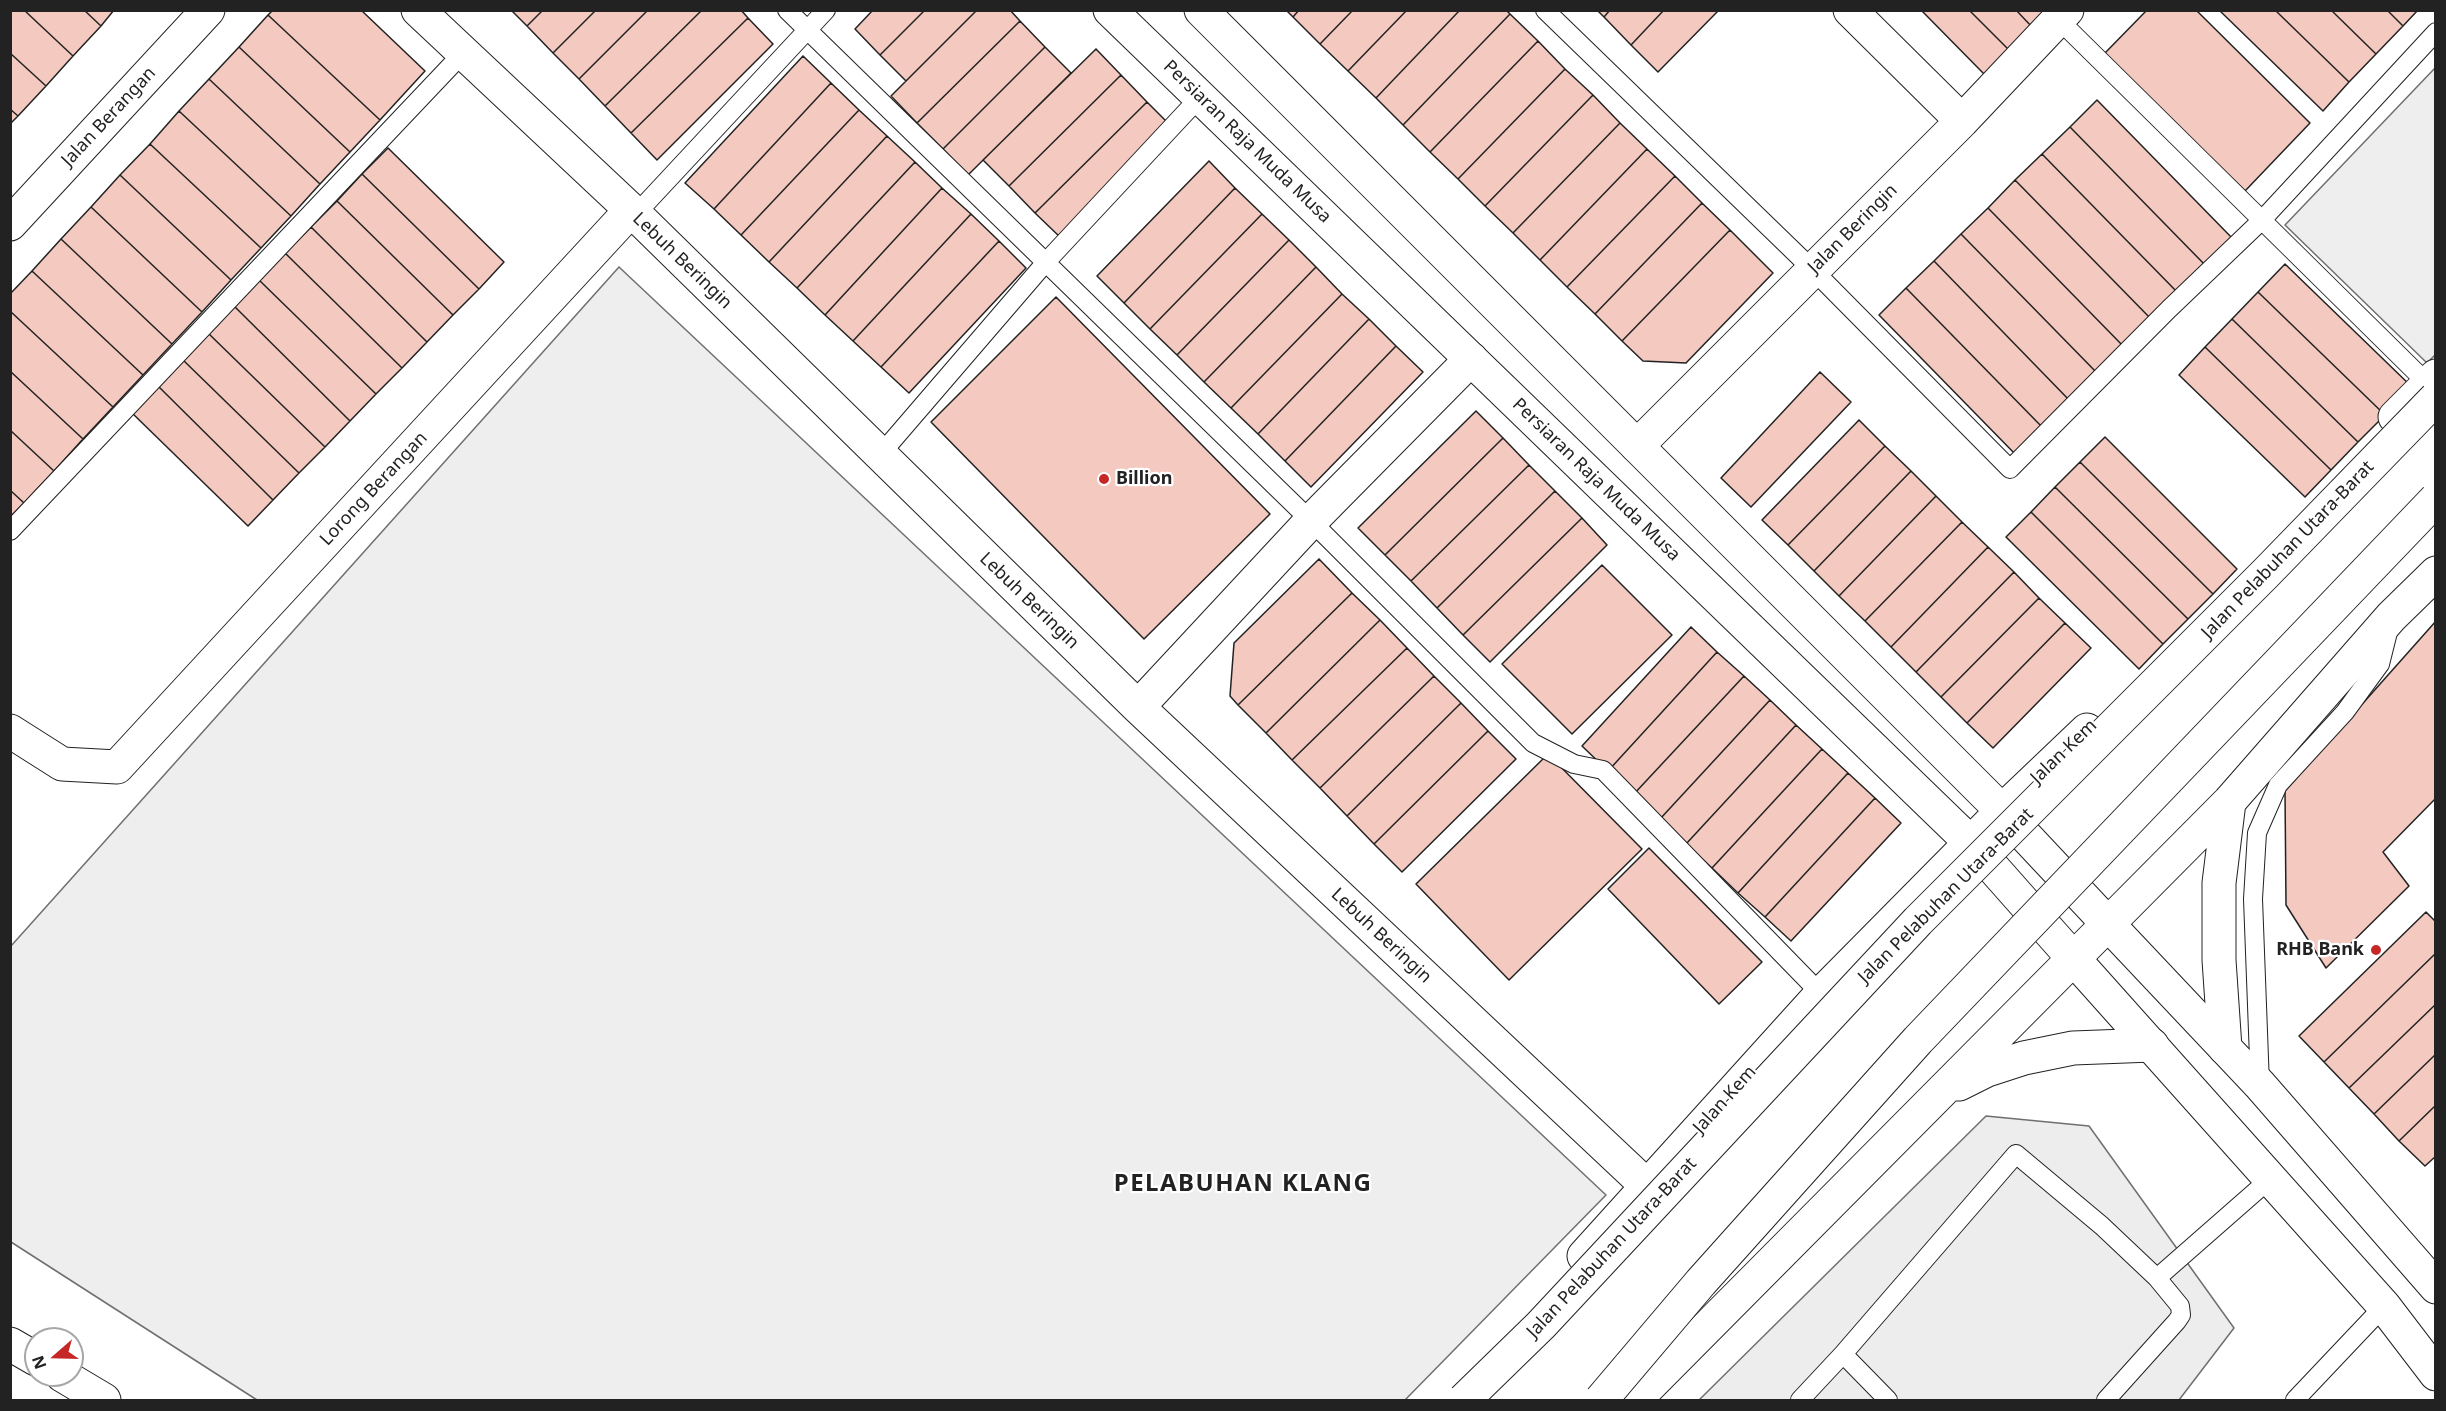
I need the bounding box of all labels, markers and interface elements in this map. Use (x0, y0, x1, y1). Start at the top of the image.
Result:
street label: Persiaran Raja Muda Musa (1159, 56, 1335, 228)
street label: Jalan Berangan (57, 63, 161, 171)
street label: Jalan Beringin (1804, 180, 1902, 278)
street label: Lebuh Beringin (628, 208, 736, 314)
street label: Persiaran Raja Muda Musa (1508, 394, 1684, 566)
street label: Lorong Berangan (316, 428, 432, 550)
street label: Jalan Pelabuhan Utara-Barat (2197, 457, 2379, 643)
place label: Billion (1116, 468, 1172, 490)
marker: Billion (1097, 472, 1111, 486)
street label: Lebuh Beringin (975, 548, 1083, 654)
street label: Jalan Kem (2026, 715, 2102, 789)
street label: Jalan Pelabuhan Utara-Barat (1854, 804, 2038, 988)
street label: Lebuh Beringin (1326, 884, 1436, 988)
place label: RHB Bank (2276, 939, 2364, 961)
marker: RHB Bank (2369, 943, 2383, 957)
street label: Jalan Kem (1689, 1062, 1761, 1138)
street label: Jalan Pelabuhan Utara-Barat (1523, 1153, 1701, 1343)
district label: PELABUHAN KLANG (1114, 1170, 1372, 1198)
north arrow (24, 1327, 84, 1387)
text: N (26, 1353, 52, 1372)

